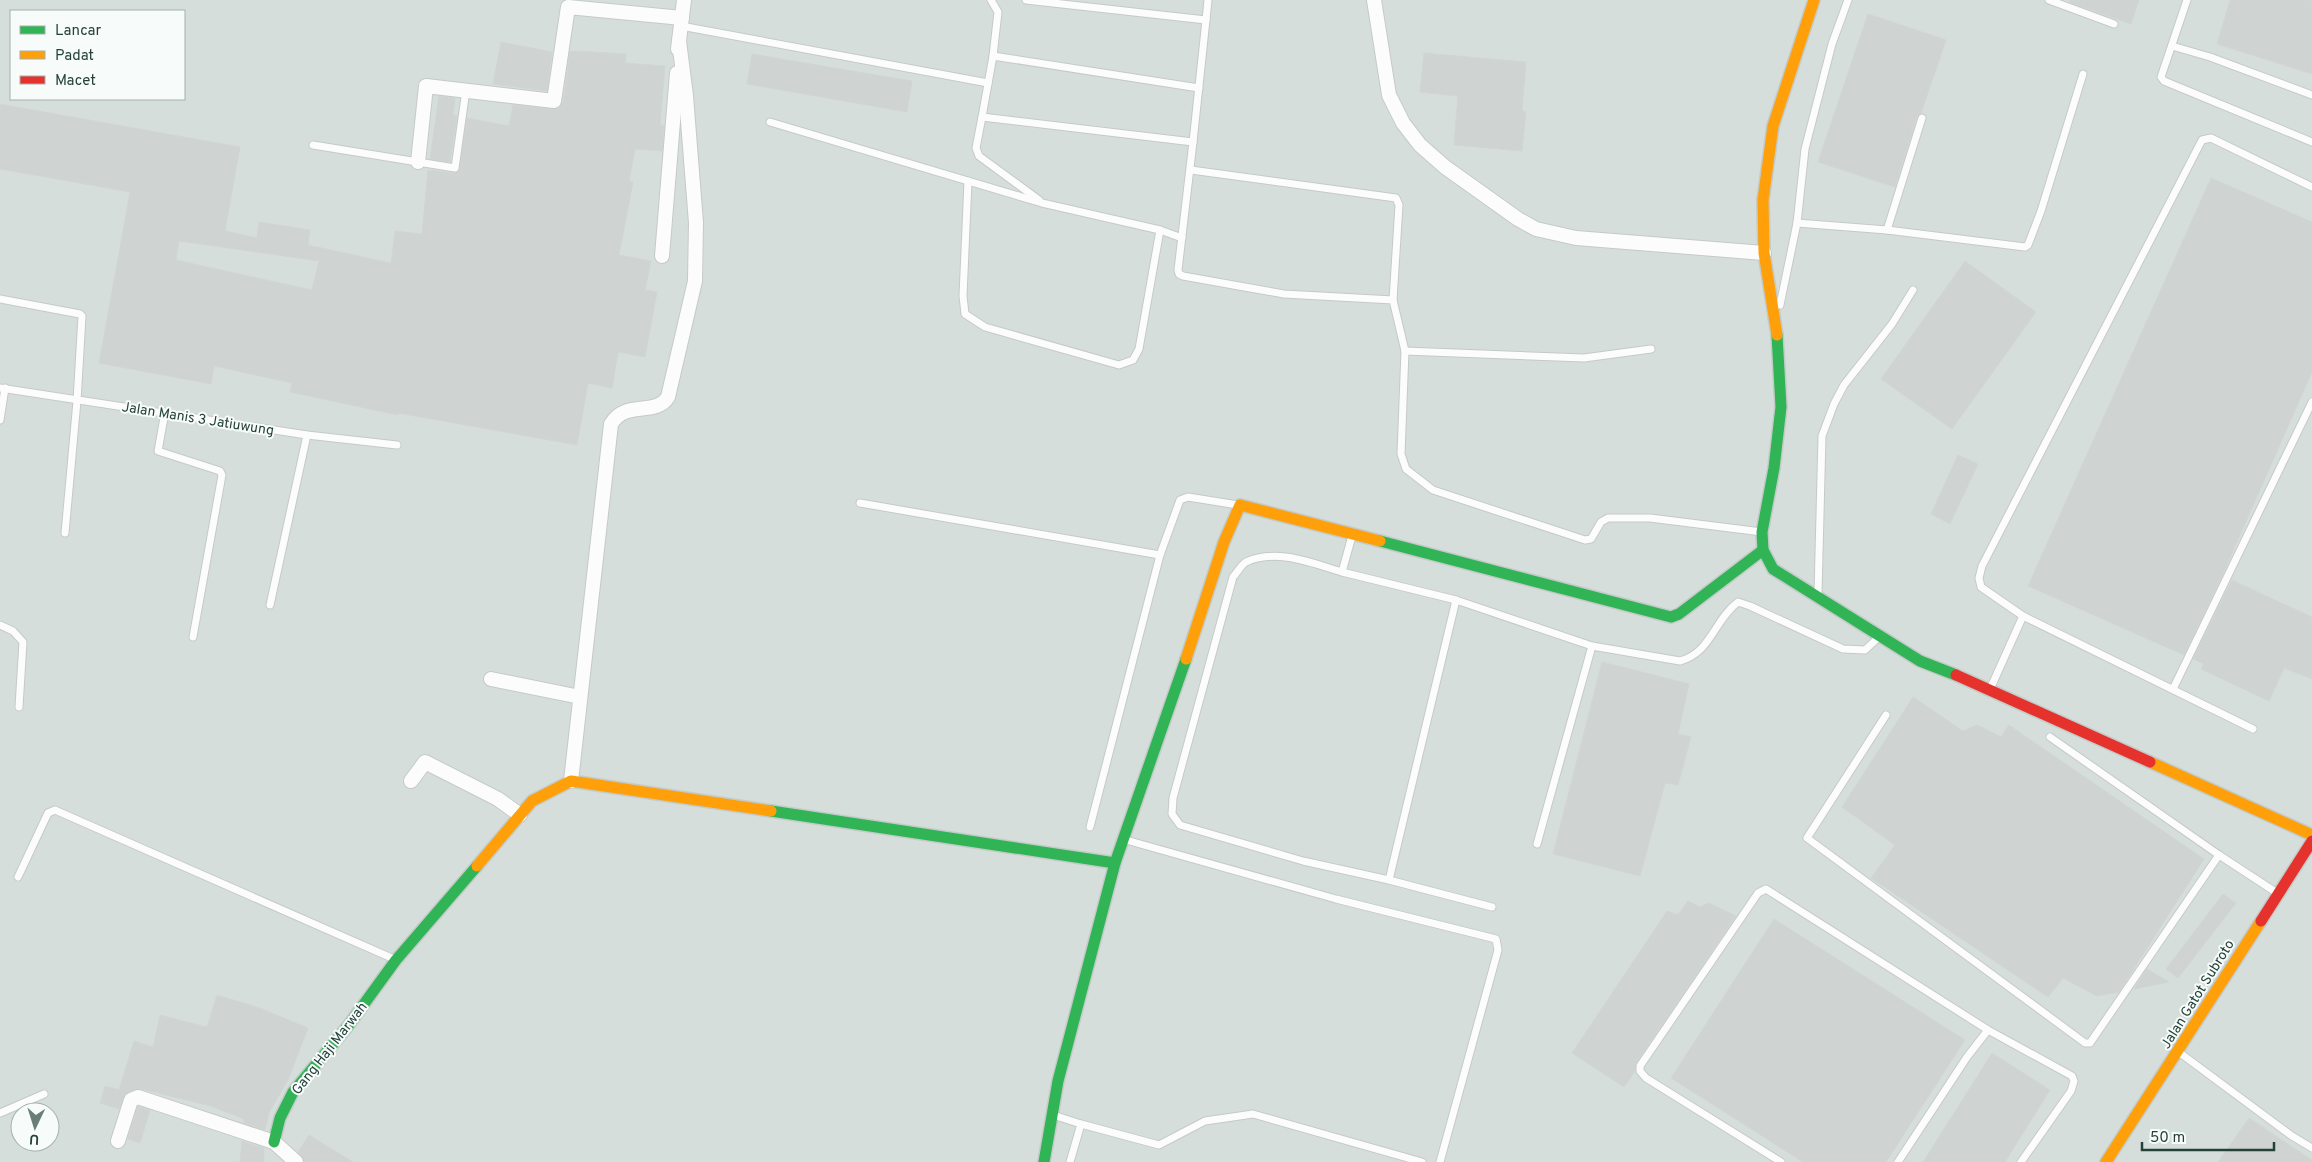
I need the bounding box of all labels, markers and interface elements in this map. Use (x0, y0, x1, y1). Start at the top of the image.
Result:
legend (10, 10, 185, 100)
text: Lancar (55, 22, 102, 41)
text: Padat (55, 47, 94, 66)
text: Macet (55, 72, 96, 91)
street label: Jalan Manis 3 Jatiuwung (120, 399, 275, 440)
street label: Jalan Gatot Subroto (2158, 937, 2239, 1052)
street label: Gang Haji Marwah (289, 999, 372, 1099)
north arrow (10, 1102, 60, 1152)
scale bar (2142, 1120, 2274, 1152)
text: 50 m (2150, 1129, 2185, 1148)
text: U (29, 1130, 40, 1147)

